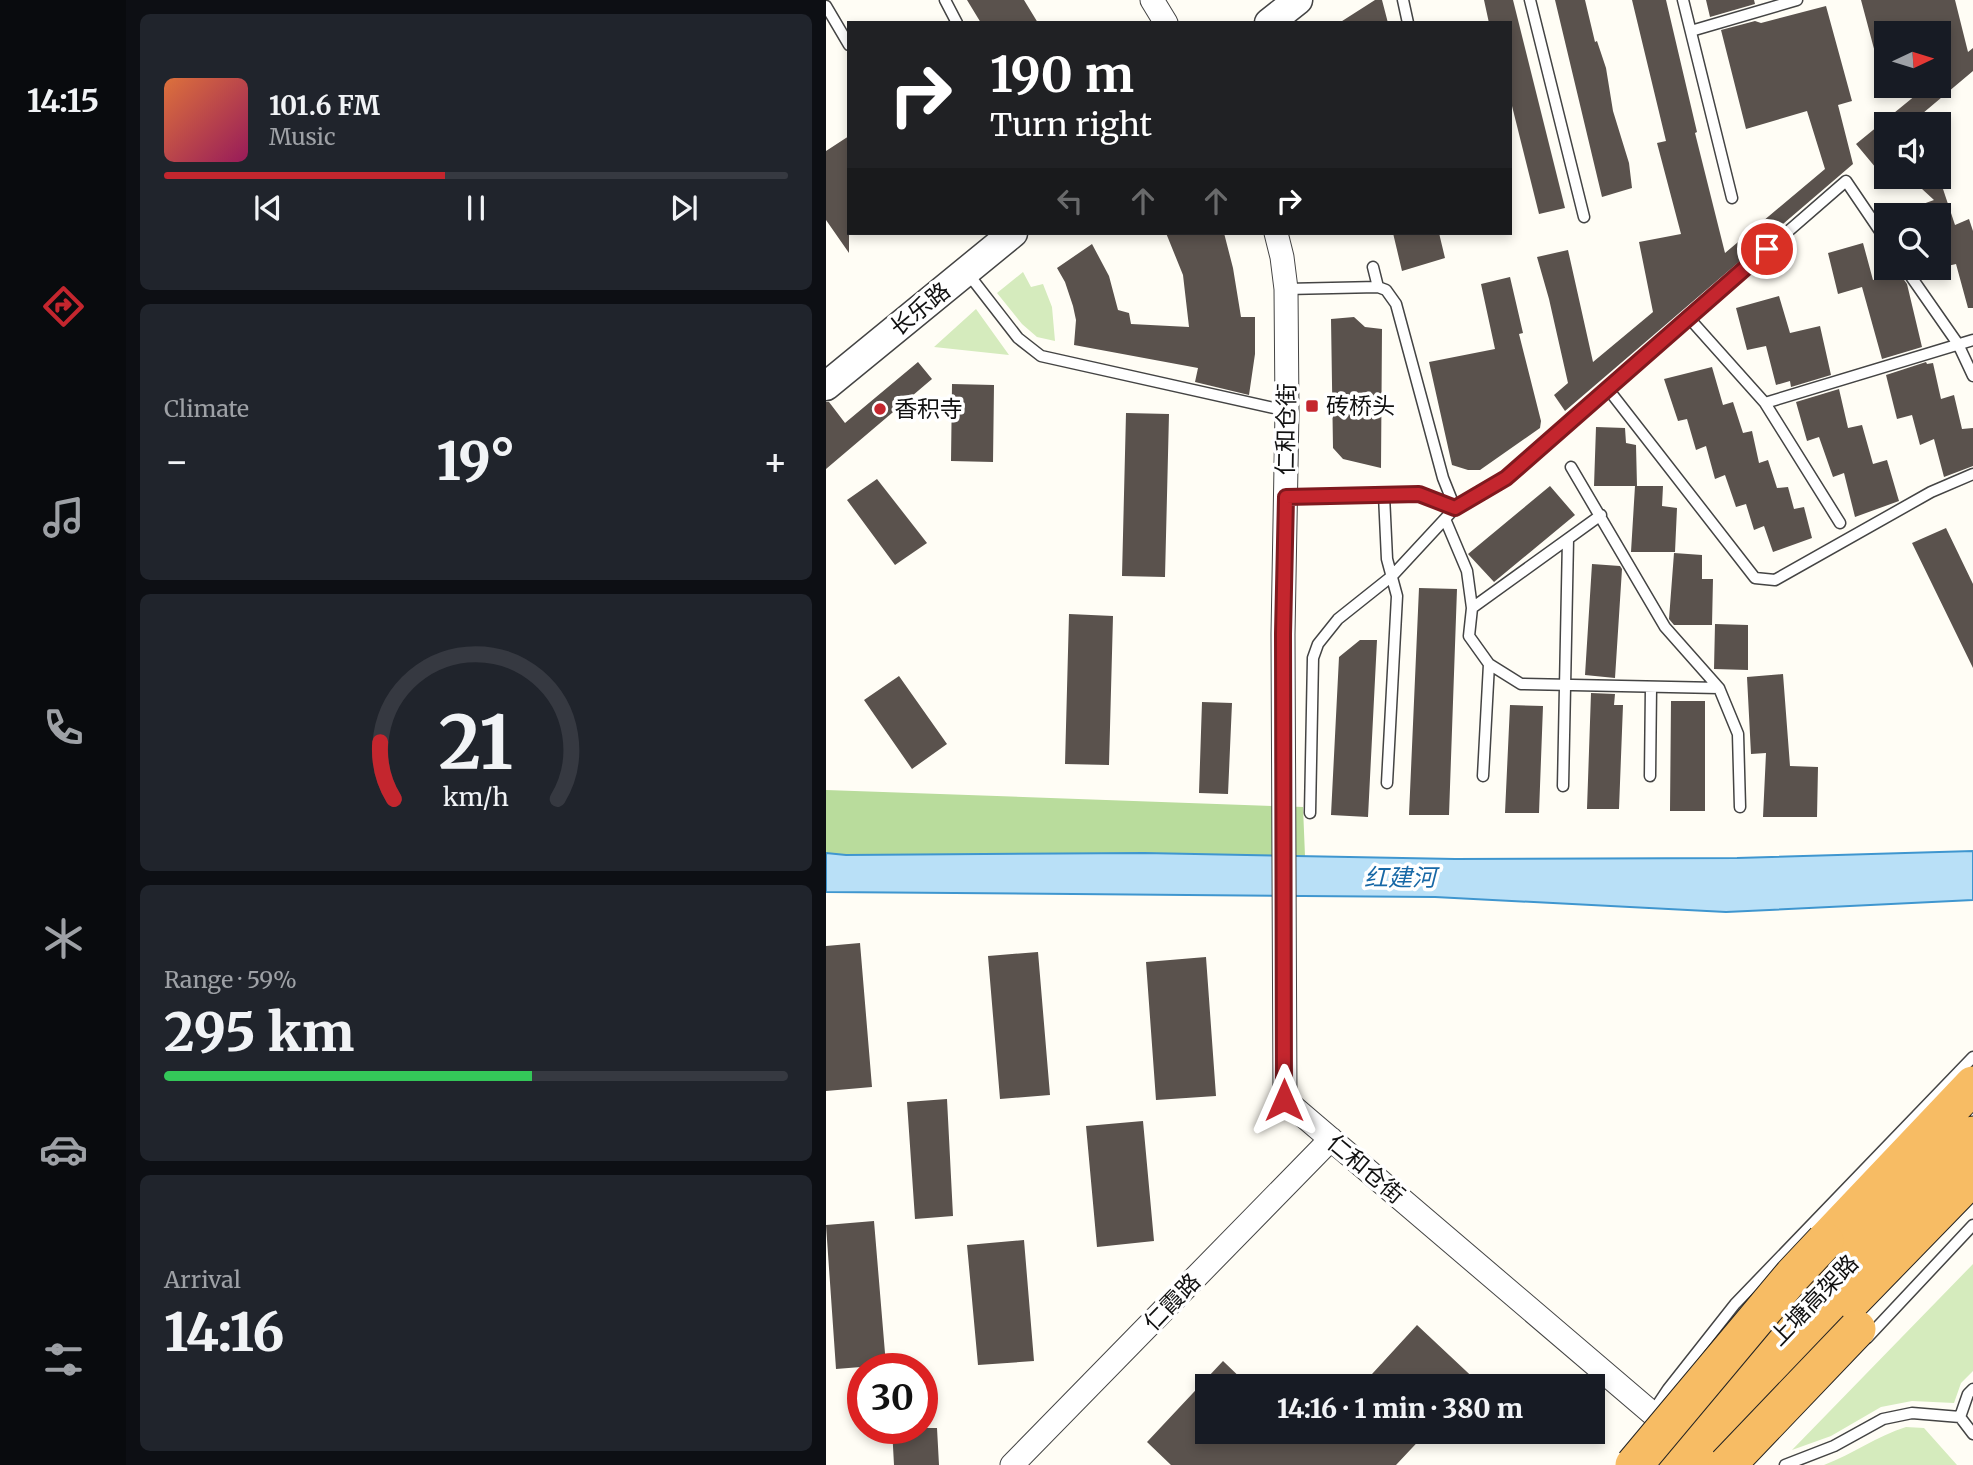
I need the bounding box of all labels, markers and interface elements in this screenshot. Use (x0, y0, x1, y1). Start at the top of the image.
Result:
north arrow (1874, 21, 1951, 98)
map controls (1874, 21, 1951, 280)
text: 190 m (990, 44, 1134, 105)
icon: right (875, 49, 966, 140)
text: 14:15 (27, 81, 99, 121)
text: 101.6 FM (269, 89, 380, 122)
text: Turn right (990, 105, 1152, 145)
button: sound (1874, 112, 1951, 189)
text: Music (269, 122, 336, 151)
icon: left (1051, 182, 1089, 220)
icon: ahead (1124, 182, 1162, 220)
icon: ahead (1197, 182, 1235, 220)
icon: right (1270, 182, 1308, 220)
icon: previous (249, 189, 287, 227)
icon: pause (457, 189, 495, 227)
icon: next (665, 189, 703, 227)
button: search (1874, 203, 1951, 280)
pin (1737, 219, 1797, 279)
icon: arrive (1748, 230, 1786, 268)
street label: 长乐路 (884, 276, 956, 342)
icon: directions (39, 282, 88, 331)
street label: 仁和仓街 (1270, 383, 1301, 475)
place label: 砖桥头 (1326, 391, 1395, 420)
text: Climate (164, 394, 249, 423)
place label: 香积寺 (894, 394, 963, 423)
marker: 砖桥头 (1304, 398, 1320, 414)
marker: 香积寺 (872, 401, 888, 417)
text: 19° (437, 429, 515, 494)
text: − (164, 438, 189, 485)
text: + (763, 438, 788, 485)
icon: music (39, 493, 88, 542)
text: 21 (439, 697, 513, 789)
icon: phone (39, 703, 88, 752)
text: km/h (443, 780, 509, 812)
water label: 红建河 (1364, 862, 1440, 893)
icon: climate (39, 914, 88, 963)
text: Range · 59% (164, 965, 297, 994)
text: 295 km (164, 1000, 354, 1065)
position arrow (1247, 1063, 1321, 1137)
icon: car (39, 1125, 88, 1174)
street label: 仁和仓街 (1322, 1128, 1411, 1209)
street label: 上塘高架路 (1763, 1248, 1864, 1351)
text: Arrival (164, 1265, 241, 1294)
street label: 仁霞路 (1137, 1267, 1206, 1337)
text: 14:16 (164, 1300, 284, 1365)
icon: filters (39, 1335, 88, 1384)
speed limit sign: 30 (847, 1353, 938, 1444)
text: 14:16 · 1 min · 380 m (1277, 1392, 1523, 1425)

